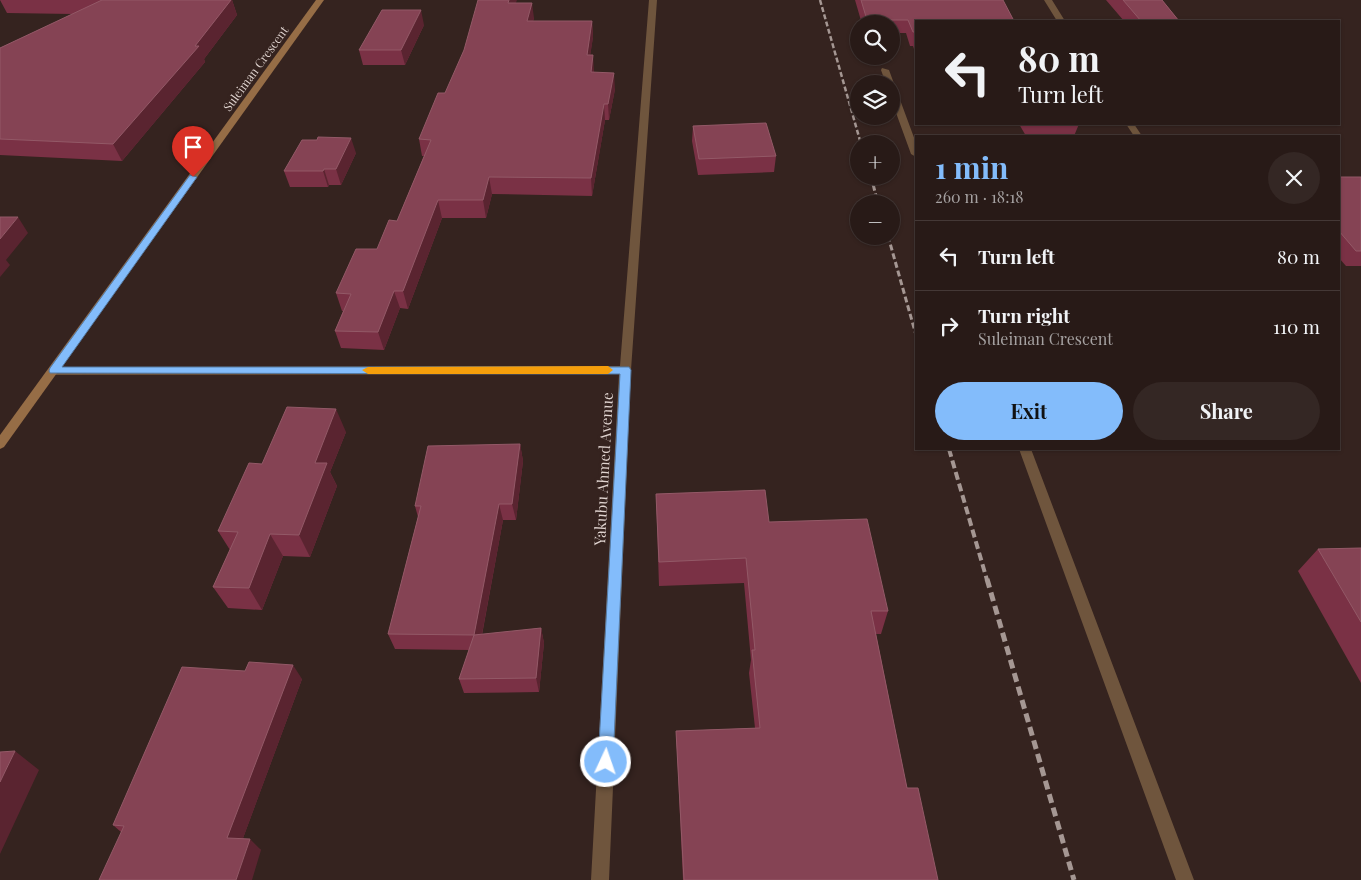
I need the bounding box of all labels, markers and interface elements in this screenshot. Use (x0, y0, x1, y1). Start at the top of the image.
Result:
map controls (850, 15, 900, 245)
button: search (850, 15, 900, 65)
street label: Suleiman Crescent (219, 22, 292, 114)
text: 80 m (1018, 34, 1100, 81)
icon: left (935, 40, 1000, 105)
button: layers (850, 75, 900, 125)
text: Turn left (1018, 79, 1103, 109)
pin (172, 126, 214, 177)
icon: arrive (179, 133, 207, 161)
button: + (850, 135, 900, 185)
text: 1 min (935, 147, 1009, 187)
button: close (1268, 152, 1320, 204)
text: 260 m · 18:18 (935, 186, 1024, 207)
button: − (850, 195, 900, 245)
icon: left (935, 242, 963, 270)
text: Turn left (978, 243, 1055, 269)
text: 80 m (1277, 243, 1320, 269)
text: Turn right (978, 302, 1070, 328)
icon: right (935, 312, 963, 340)
text: 110 m (1273, 313, 1320, 339)
text: Suleiman Crescent (978, 328, 1113, 349)
button: Exit (935, 382, 1123, 440)
button: Share (1133, 382, 1320, 440)
street label: Yakubu Ahmed Avenue (589, 392, 617, 547)
position arrow (579, 735, 631, 787)

